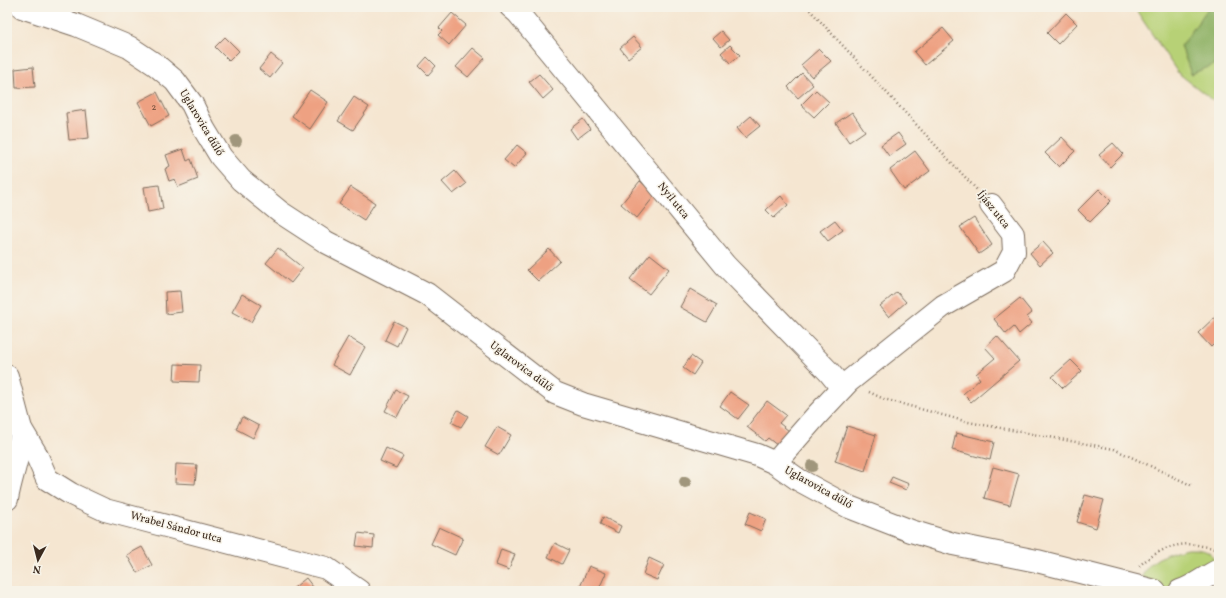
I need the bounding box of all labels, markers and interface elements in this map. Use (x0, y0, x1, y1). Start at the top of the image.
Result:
street label: Uglarovica dűlő (175, 87, 227, 159)
house number: 2 (152, 101, 157, 114)
street label: Nyíl utca (654, 179, 693, 223)
street label: Íjász utca (973, 188, 1013, 233)
street label: Uglarovica dűlő (486, 338, 556, 396)
street label: Uglarovica dűlő (781, 463, 855, 513)
street label: Wrabel Sándor utca (128, 509, 224, 548)
north arrow (18, 540, 58, 580)
text: N (32, 561, 42, 576)

